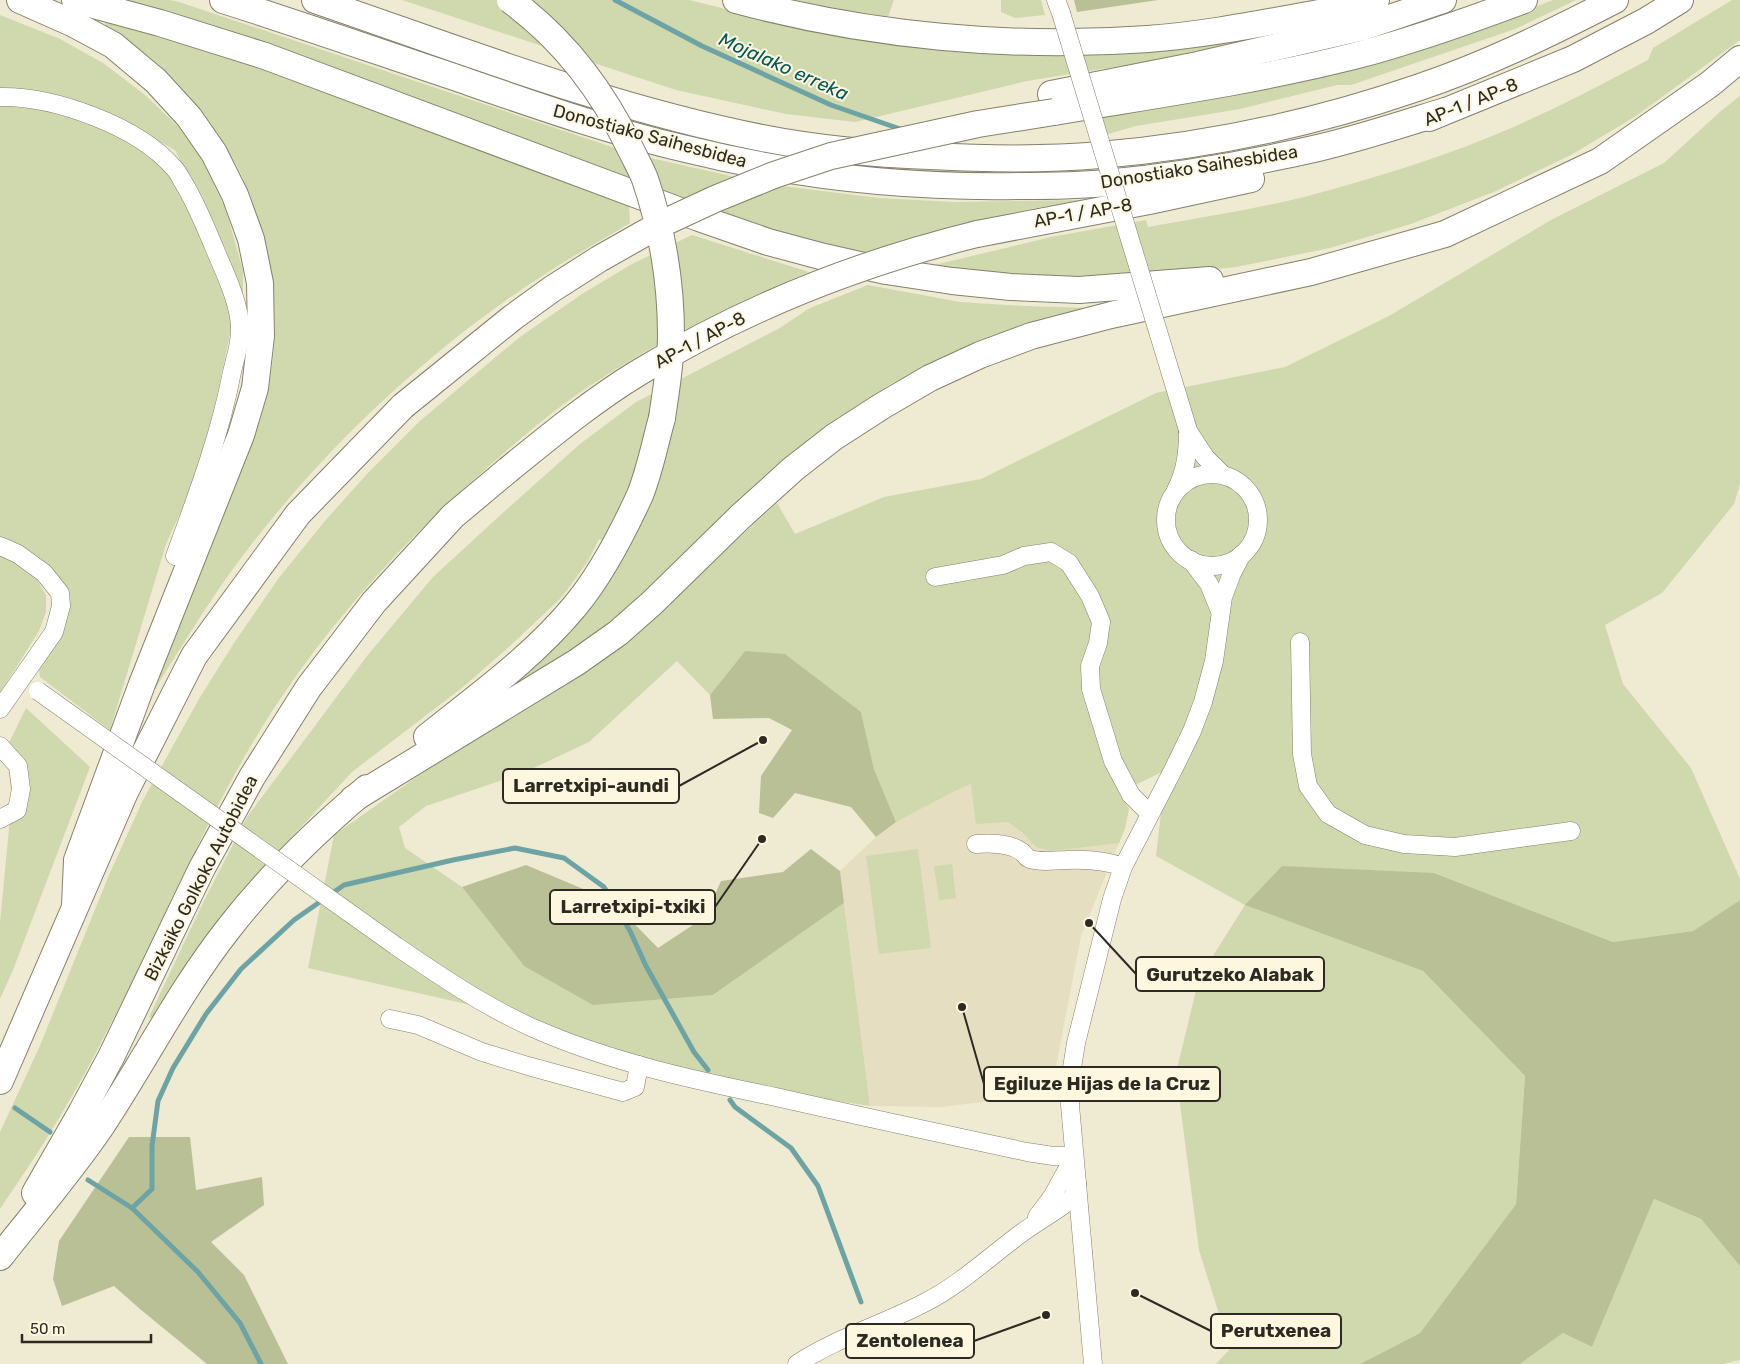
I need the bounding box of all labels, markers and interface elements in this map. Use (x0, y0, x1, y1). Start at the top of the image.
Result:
water label: Mojalako erreka (716, 28, 852, 105)
street label: AP-1 / AP-8 (1421, 73, 1521, 131)
street label: Donostiako Saihesbidea (551, 100, 749, 172)
street label: Donostiako Saihesbidea (1099, 141, 1299, 193)
street label: AP-1 / AP-8 (1032, 194, 1134, 232)
street label: AP-1 / AP-8 (651, 307, 749, 373)
callout: Larretxipi-aundi (503, 769, 679, 803)
street label: Bizkaiko Golkoko Autobidea (140, 772, 262, 984)
text: Larretxipi-aundi (513, 774, 669, 797)
callout: Larretxipi-txiki (550, 890, 715, 924)
text: Larretxipi-txiki (561, 895, 705, 918)
callout: Gurutzeko Alabak (1136, 957, 1324, 991)
text: Gurutzeko Alabak (1146, 963, 1314, 986)
callout: Egiluze Hijas de la Cruz (984, 1067, 1220, 1101)
text: Egiluze Hijas de la Cruz (994, 1072, 1210, 1095)
scale bar (22, 1312, 151, 1344)
callout: Perutxenea (1211, 1314, 1341, 1348)
text: Perutxenea (1221, 1319, 1331, 1342)
text: 50 m (30, 1320, 65, 1338)
callout: Zentolenea (846, 1324, 974, 1358)
text: Zentolenea (856, 1329, 964, 1352)

